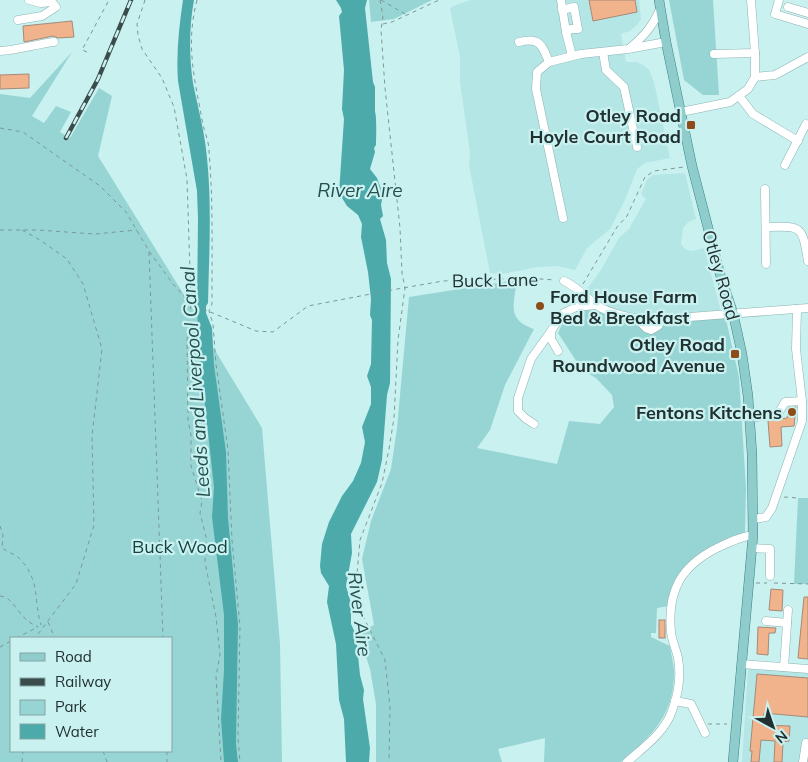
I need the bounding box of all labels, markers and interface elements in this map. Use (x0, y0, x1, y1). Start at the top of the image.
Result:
place label: Otley Road Hoyle Court Road (530, 104, 681, 148)
marker: Otley Road Hoyle Court Road (685, 119, 697, 131)
water label: River Aire (317, 178, 403, 202)
street label: Otley Road (697, 227, 745, 323)
water label: Leeds and Liverpool Canal (175, 265, 215, 498)
street label: Buck Lane (452, 268, 538, 292)
place label: Ford House Farm Bed & Breakfast (550, 285, 697, 329)
marker: Ford House Farm Bed & Breakfast (534, 300, 546, 312)
place label: Otley Road Roundwood Avenue (552, 333, 725, 377)
marker: Otley Road Roundwood Avenue (729, 348, 741, 360)
place label: Fentons Kitchens (636, 401, 782, 424)
marker: Fentons Kitchens (786, 406, 798, 418)
park label: Buck Wood (132, 535, 228, 558)
water label: River Aire (343, 570, 377, 658)
legend (10, 637, 172, 752)
text: Road (55, 647, 92, 666)
text: Railway (55, 672, 111, 691)
text: Park (55, 697, 87, 716)
north arrow (748, 702, 798, 752)
text: Water (55, 722, 99, 741)
text: N (772, 727, 791, 747)

